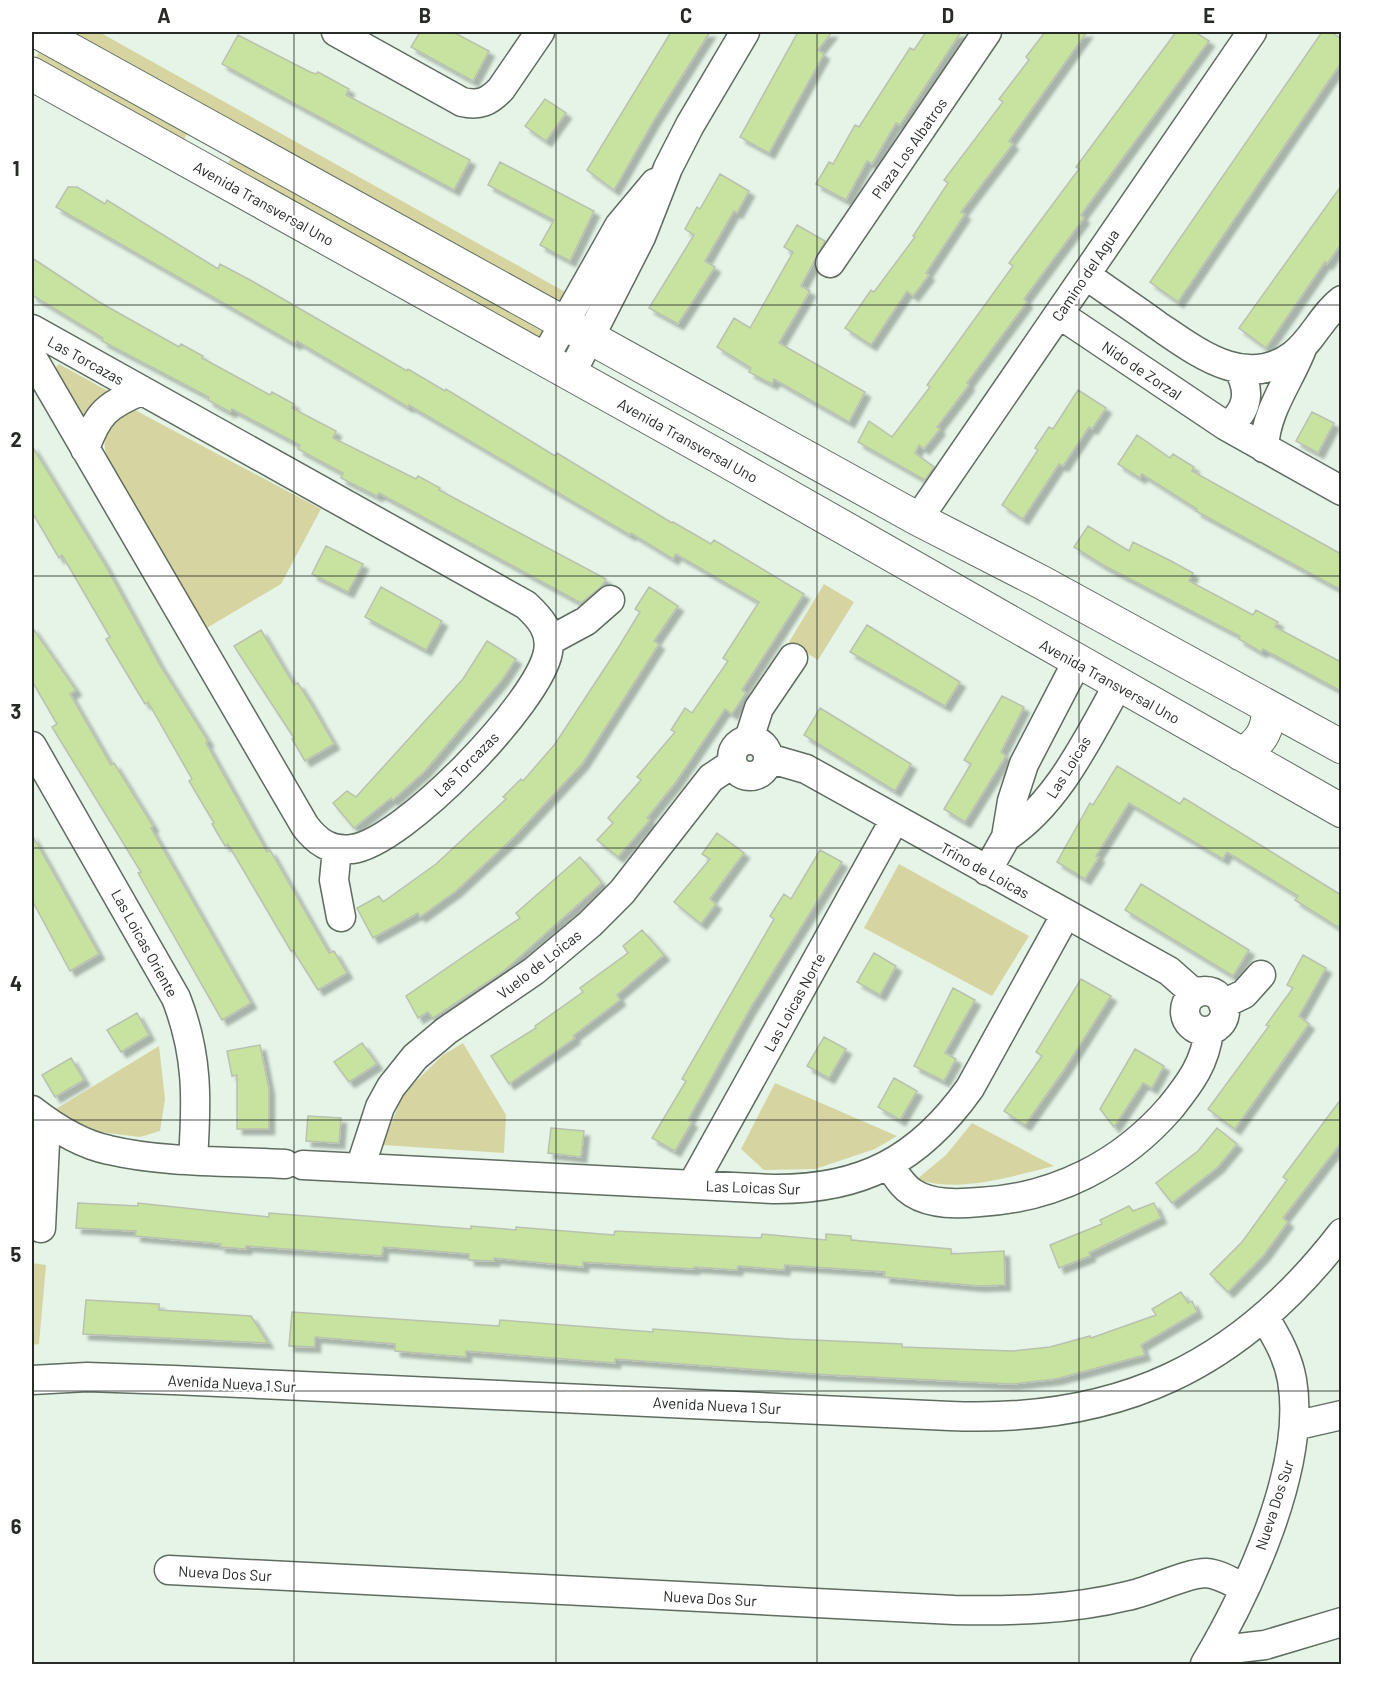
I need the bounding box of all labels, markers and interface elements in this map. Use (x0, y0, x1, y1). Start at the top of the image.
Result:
text: A (157, 3, 171, 27)
text: B (419, 3, 431, 27)
text: C (680, 3, 692, 27)
text: D (942, 3, 954, 27)
text: E (1203, 3, 1215, 27)
street label: Plaza Los Albatros (868, 94, 950, 202)
text: 1 (12, 156, 20, 180)
street label: Avenida Transversal Uno (191, 157, 337, 249)
street label: Camino del Agua (1048, 226, 1122, 324)
street label: Las Torcazas (45, 332, 127, 388)
street label: Nido de Zorzal (1099, 337, 1185, 403)
street label: Avenida Transversal Uno (615, 394, 761, 486)
text: 2 (10, 427, 22, 451)
street label: Avenida Transversal Uno (1037, 635, 1183, 727)
text: 3 (11, 699, 21, 723)
street label: Las Torcazas (430, 728, 502, 800)
street label: Las Loicas (1042, 733, 1094, 801)
street label: Trino de Loicas (938, 838, 1032, 902)
street label: Las Loicas Oriente (108, 886, 182, 1000)
street label: Vuelo de Loicas (493, 926, 585, 1002)
street label: Las Loicas Norte (760, 950, 828, 1054)
text: 4 (10, 971, 22, 995)
street label: Las Loicas Sur (705, 1176, 801, 1198)
text: 5 (11, 1242, 22, 1266)
street label: Avenida Nueva 1 Sur (167, 1371, 297, 1395)
street label: Avenida Nueva 1 Sur (652, 1393, 782, 1417)
street label: Nueva Dos Sur (1251, 1457, 1297, 1552)
text: 6 (11, 1514, 22, 1538)
street label: Nueva Dos Sur (178, 1562, 273, 1584)
street label: Nueva Dos Sur (663, 1587, 758, 1609)

